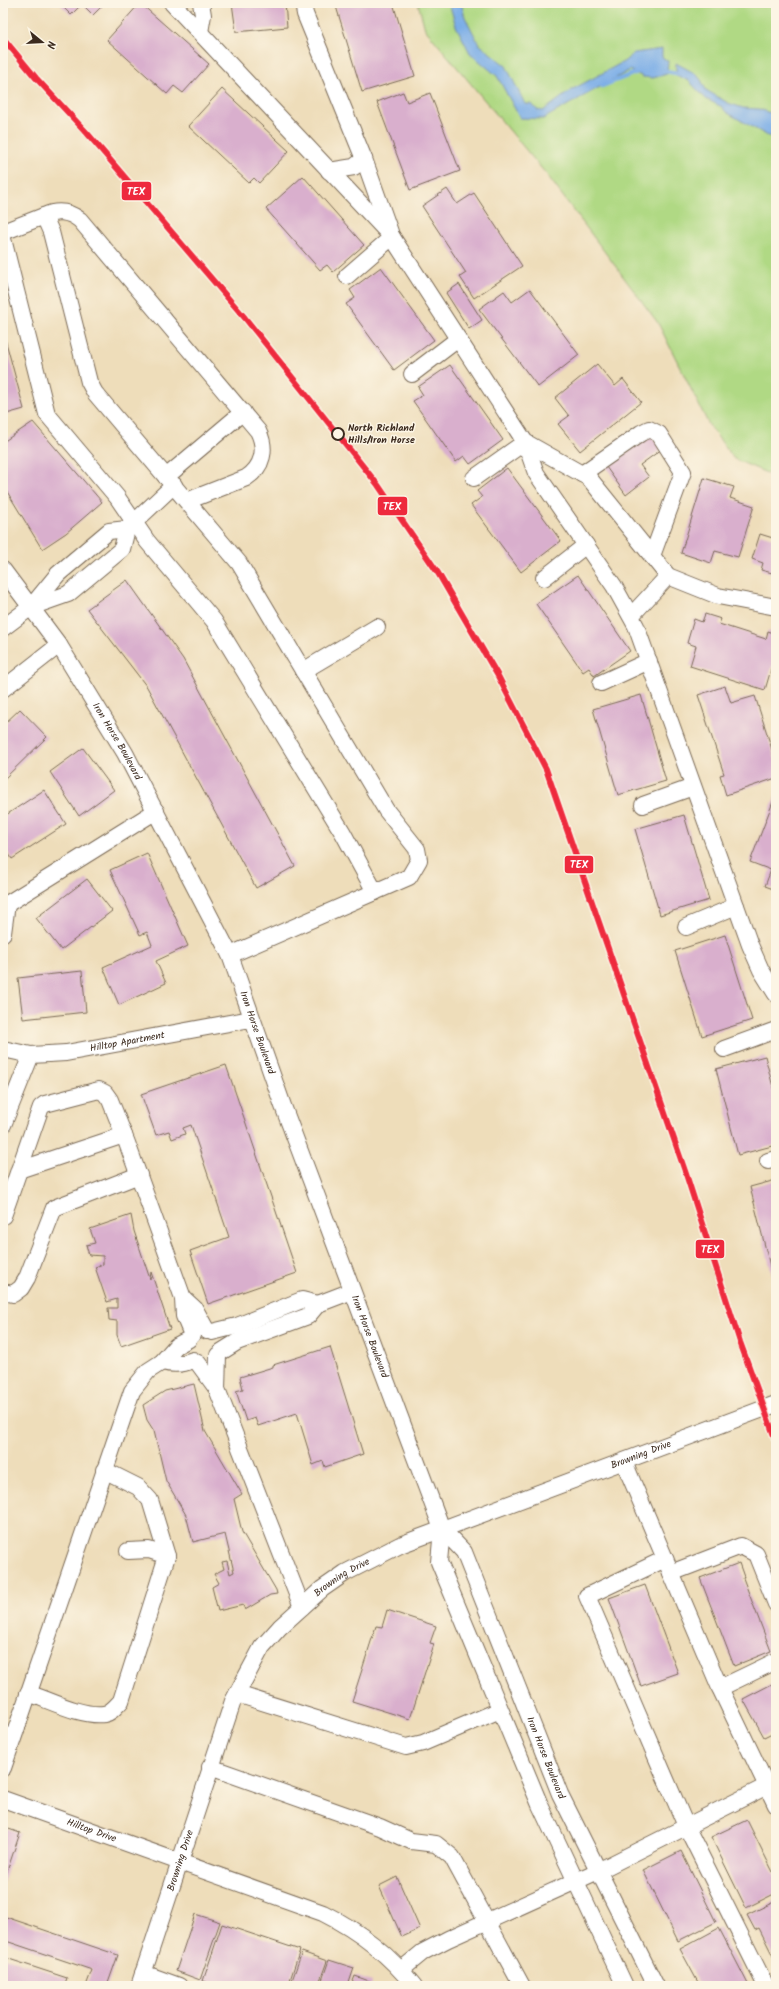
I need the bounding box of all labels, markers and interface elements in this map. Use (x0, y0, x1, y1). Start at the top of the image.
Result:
north arrow (22, 22, 62, 62)
text: N (41, 39, 60, 51)
line badge: TEX (121, 181, 152, 201)
text: TEX (127, 183, 146, 201)
place label: North Richland Hills/Iron Horse (348, 420, 415, 448)
marker: North Richland Hills/Iron Horse (331, 427, 345, 441)
line badge: TEX (377, 496, 408, 516)
text: TEX (383, 498, 402, 516)
street label: Iron Horse Boulevard (88, 699, 146, 784)
line badge: TEX (564, 855, 594, 874)
text: TEX (570, 856, 589, 874)
street label: Iron Horse Boulevard (235, 989, 280, 1077)
street label: Hilltop Apartment (89, 1027, 166, 1056)
line badge: TEX (695, 1239, 725, 1259)
text: TEX (701, 1241, 720, 1259)
street label: Iron Horse Boulevard (347, 1293, 393, 1381)
street label: Browning Drive (608, 1436, 674, 1473)
street label: Browning Drive (310, 1553, 373, 1601)
street label: Iron Horse Boulevard (522, 1714, 570, 1803)
street label: Hilltop Drive (64, 1814, 119, 1847)
street label: Browning Drive (163, 1827, 198, 1893)

